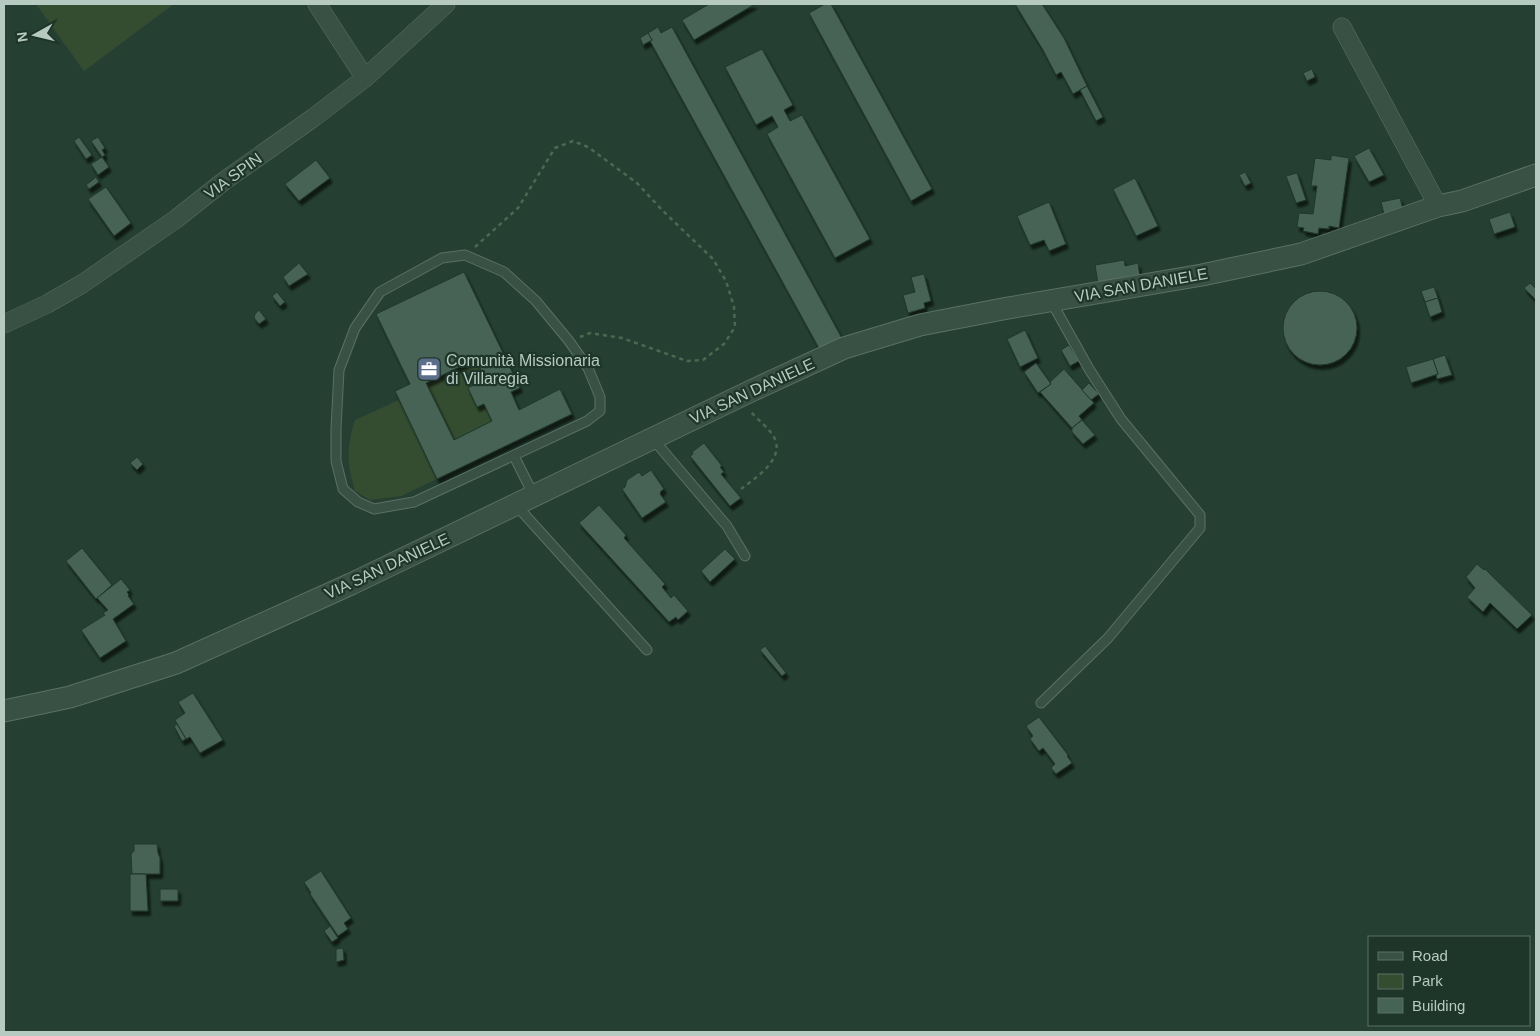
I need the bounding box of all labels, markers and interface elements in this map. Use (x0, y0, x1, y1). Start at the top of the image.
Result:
north arrow (10, 10, 60, 60)
text: N (13, 31, 31, 43)
street label: VIA SPIN (201, 150, 265, 202)
street label: VIA SAN DANIELE (1073, 265, 1209, 305)
place label: Comunità Missionaria di Villaregia (446, 352, 600, 387)
street label: VIA SAN DANIELE (687, 355, 817, 427)
office icon: Comunità Missionaria di Villaregia (416, 356, 442, 382)
street label: VIA SAN DANIELE (322, 530, 452, 602)
legend (1368, 936, 1530, 1026)
text: Road (1412, 947, 1448, 964)
text: Park (1412, 972, 1443, 989)
text: Building (1412, 997, 1465, 1014)

